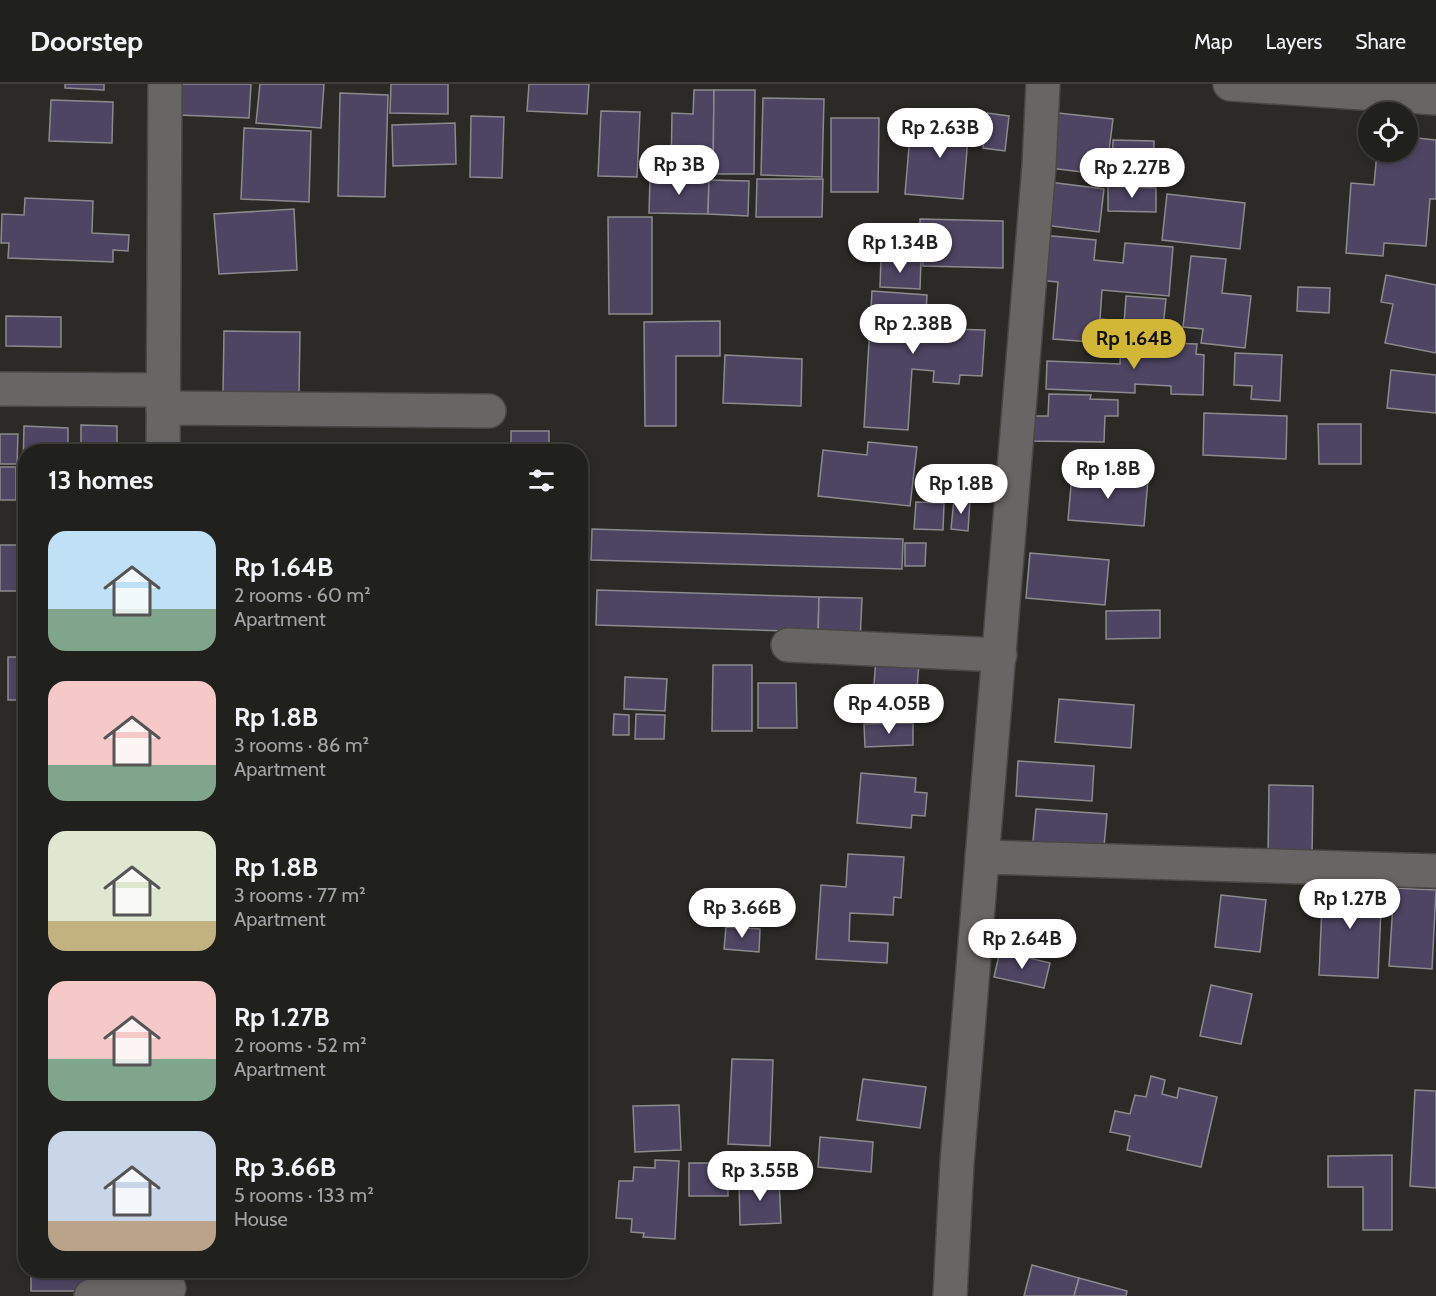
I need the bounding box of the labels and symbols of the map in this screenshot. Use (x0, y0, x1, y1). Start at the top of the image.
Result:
pin: Rp 2.63B (878, 108, 1002, 159)
pin: Rp 3B (637, 145, 721, 196)
pin: Rp 2.27B (1070, 148, 1194, 199)
pin: Rp 1.34B (838, 223, 962, 274)
pin: Rp 2.38B (851, 304, 975, 355)
pin: Rp 1.64B (1072, 319, 1196, 370)
pin: Rp 1.8B (1053, 449, 1163, 500)
pin: Rp 1.8B (906, 464, 1016, 515)
pin: Rp 4.05B (827, 684, 951, 735)
pin: Rp 1.27B (1288, 879, 1412, 930)
pin: Rp 3.66B (680, 888, 804, 939)
pin: Rp 2.64B (960, 919, 1084, 970)
pin: Rp 3.55B (698, 1151, 822, 1202)

